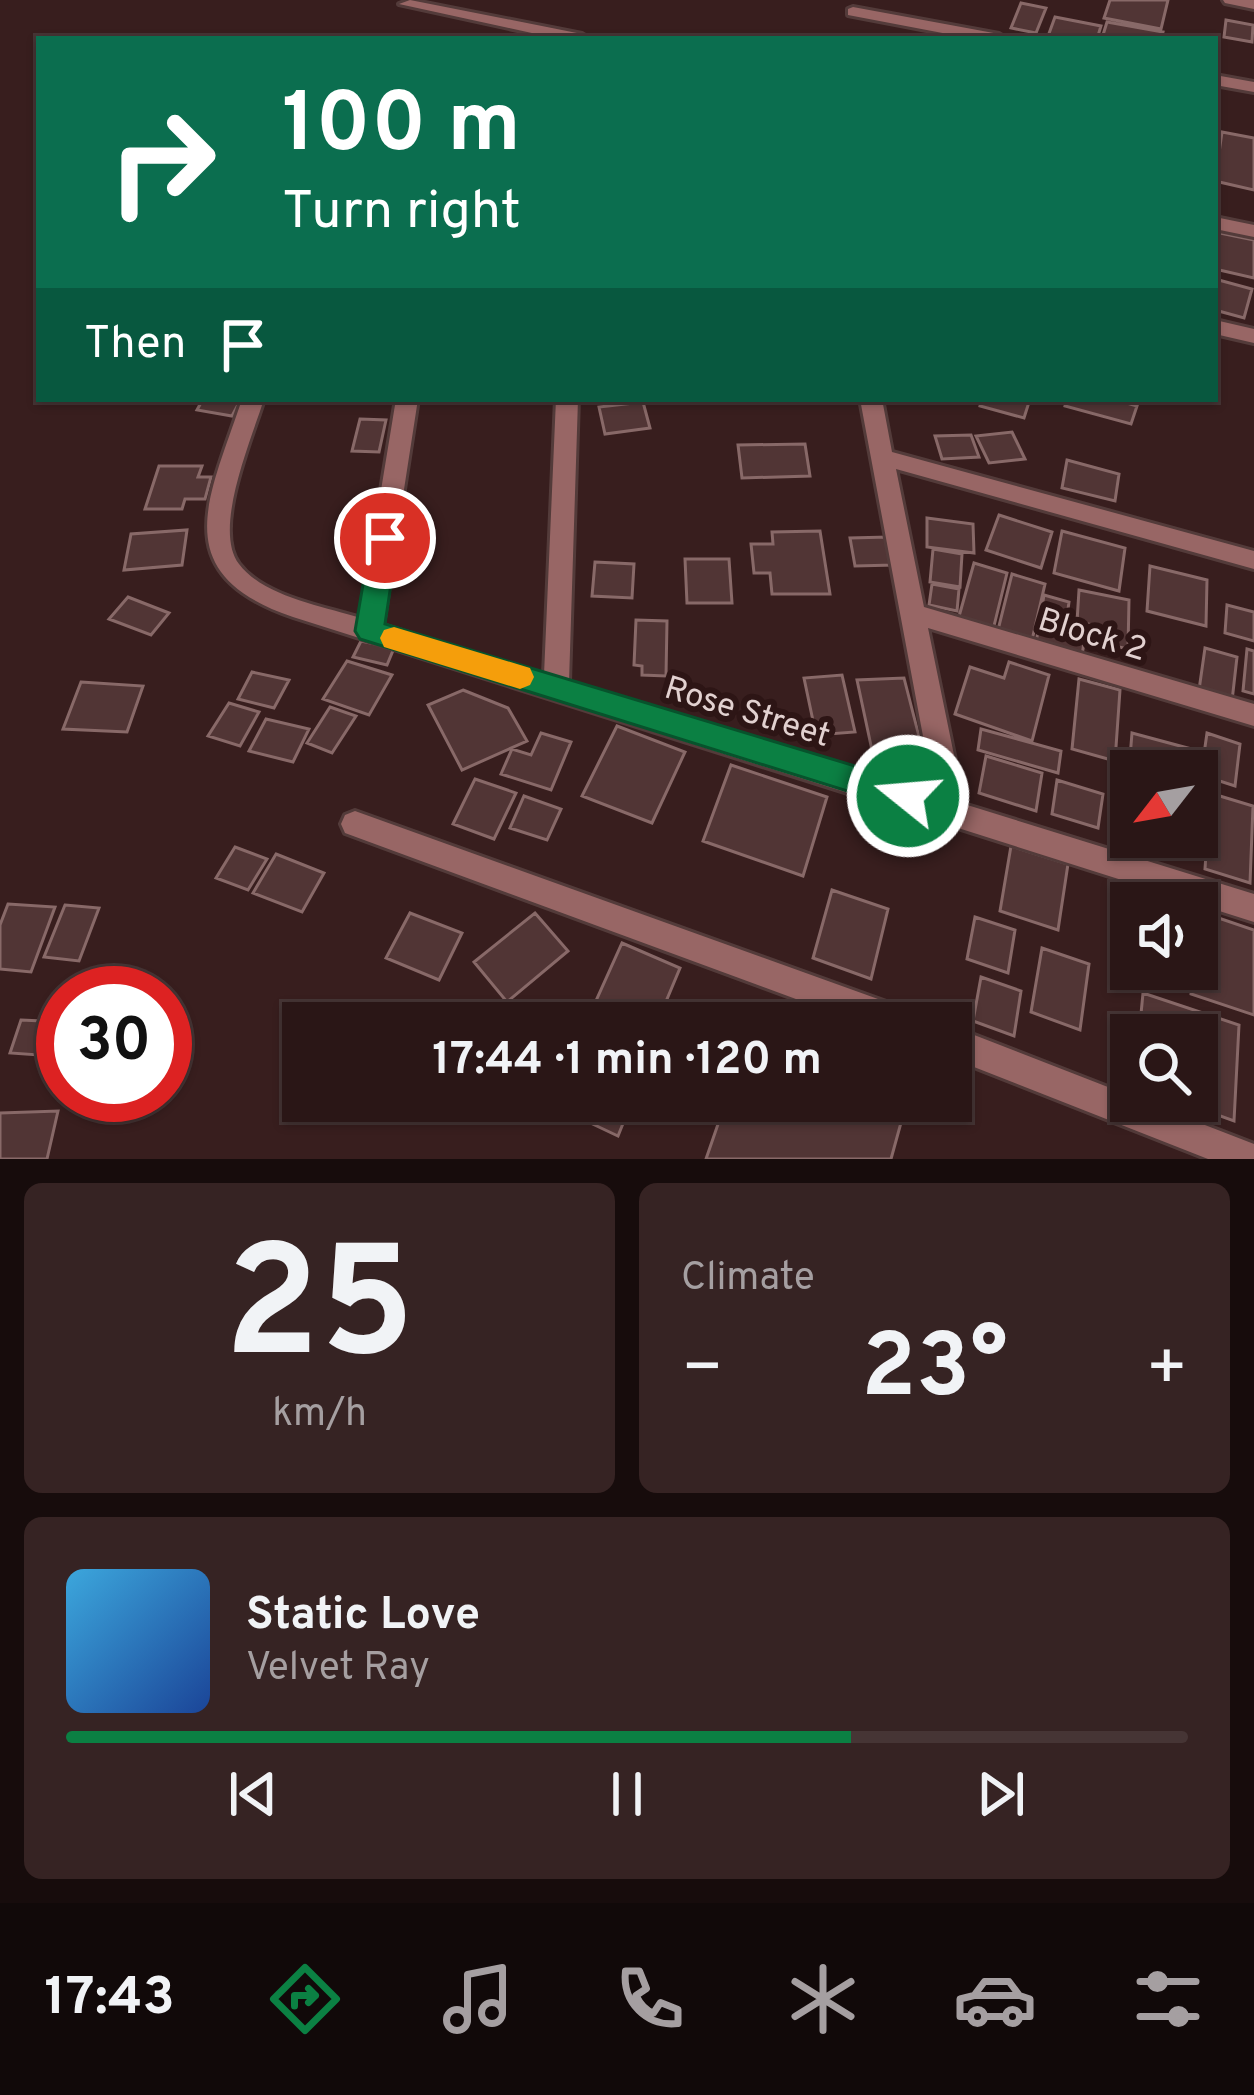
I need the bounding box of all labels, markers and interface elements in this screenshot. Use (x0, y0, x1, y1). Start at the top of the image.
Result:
text: 100 m (282, 75, 521, 181)
icon: right (84, 84, 240, 240)
text: Turn right (282, 179, 521, 248)
icon: arrive (210, 312, 276, 378)
text: Then (84, 317, 186, 374)
pin (334, 487, 436, 589)
icon: arrive (352, 505, 418, 571)
street label: Block 2 (1033, 600, 1151, 673)
street label: Rose Street (659, 669, 835, 759)
position arrow (845, 733, 971, 859)
north arrow (1110, 750, 1218, 858)
map controls (1110, 750, 1218, 1122)
button: sound (1110, 882, 1218, 990)
speed limit sign: 30 (36, 966, 192, 1122)
button: search (1110, 1014, 1218, 1122)
text: 17:44 · 1 min · 120 m (432, 1033, 822, 1090)
text: 25 (224, 1214, 415, 1412)
text: Climate (681, 1255, 815, 1304)
text: 23° (861, 1315, 1008, 1428)
text: − (681, 1330, 724, 1413)
text: + (1145, 1330, 1188, 1413)
text: km/h (272, 1391, 367, 1440)
text: Static Love (246, 1588, 480, 1645)
text: Velvet Ray (246, 1645, 430, 1694)
icon: previous (220, 1761, 286, 1827)
icon: pause (594, 1761, 660, 1827)
icon: next (968, 1761, 1034, 1827)
icon: directions (263, 1957, 347, 2041)
icon: music (436, 1957, 520, 2041)
icon: phone (608, 1957, 692, 2041)
icon: climate (781, 1957, 865, 2041)
icon: car (953, 1957, 1037, 2041)
icon: filters (1126, 1957, 1210, 2041)
text: 17:43 (44, 1965, 175, 2034)

